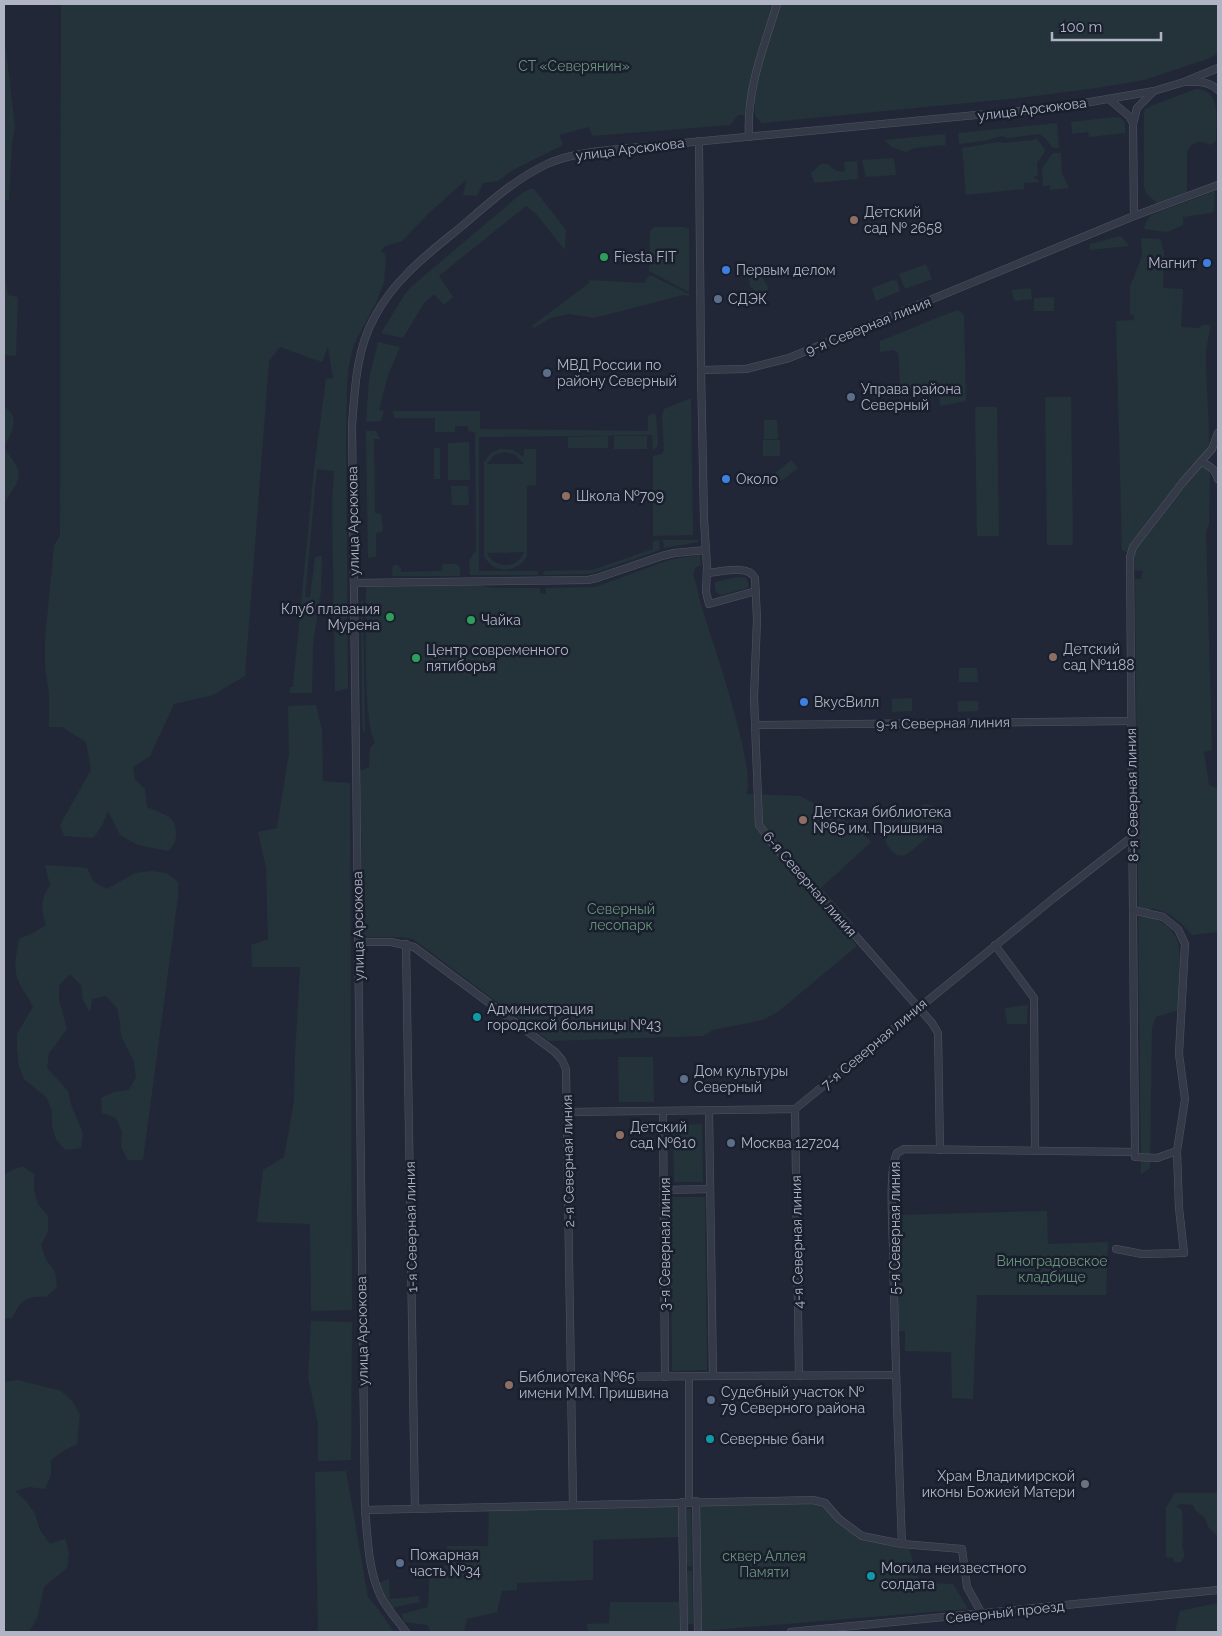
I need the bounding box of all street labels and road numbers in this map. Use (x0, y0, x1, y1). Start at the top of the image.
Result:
street label: улица Арсюкова (977, 94, 1087, 124)
street label: улица Арсюкова (575, 134, 685, 164)
street label: 9-я Северная линия (803, 294, 933, 358)
street label: улица Арсюкова (344, 466, 362, 576)
street label: 9-я Северная линия (876, 714, 1010, 732)
street label: 8-я Северная линия (1123, 728, 1141, 862)
street label: 6-я Северная линия (760, 828, 860, 940)
street label: улица Арсюкова (349, 871, 367, 981)
street label: 7-я Северная линия (818, 995, 930, 1093)
street label: 2-я Северная линия (559, 1094, 577, 1228)
street label: 1-я Северная линия (402, 1161, 420, 1293)
street label: 5-я Северная линия (887, 1161, 903, 1295)
street label: 4-я Северная линия (788, 1175, 806, 1309)
street label: 3-я Северная линия (657, 1178, 673, 1311)
street label: улица Арсюкова (353, 1276, 371, 1386)
street label: Северный проезд (945, 1598, 1065, 1626)

